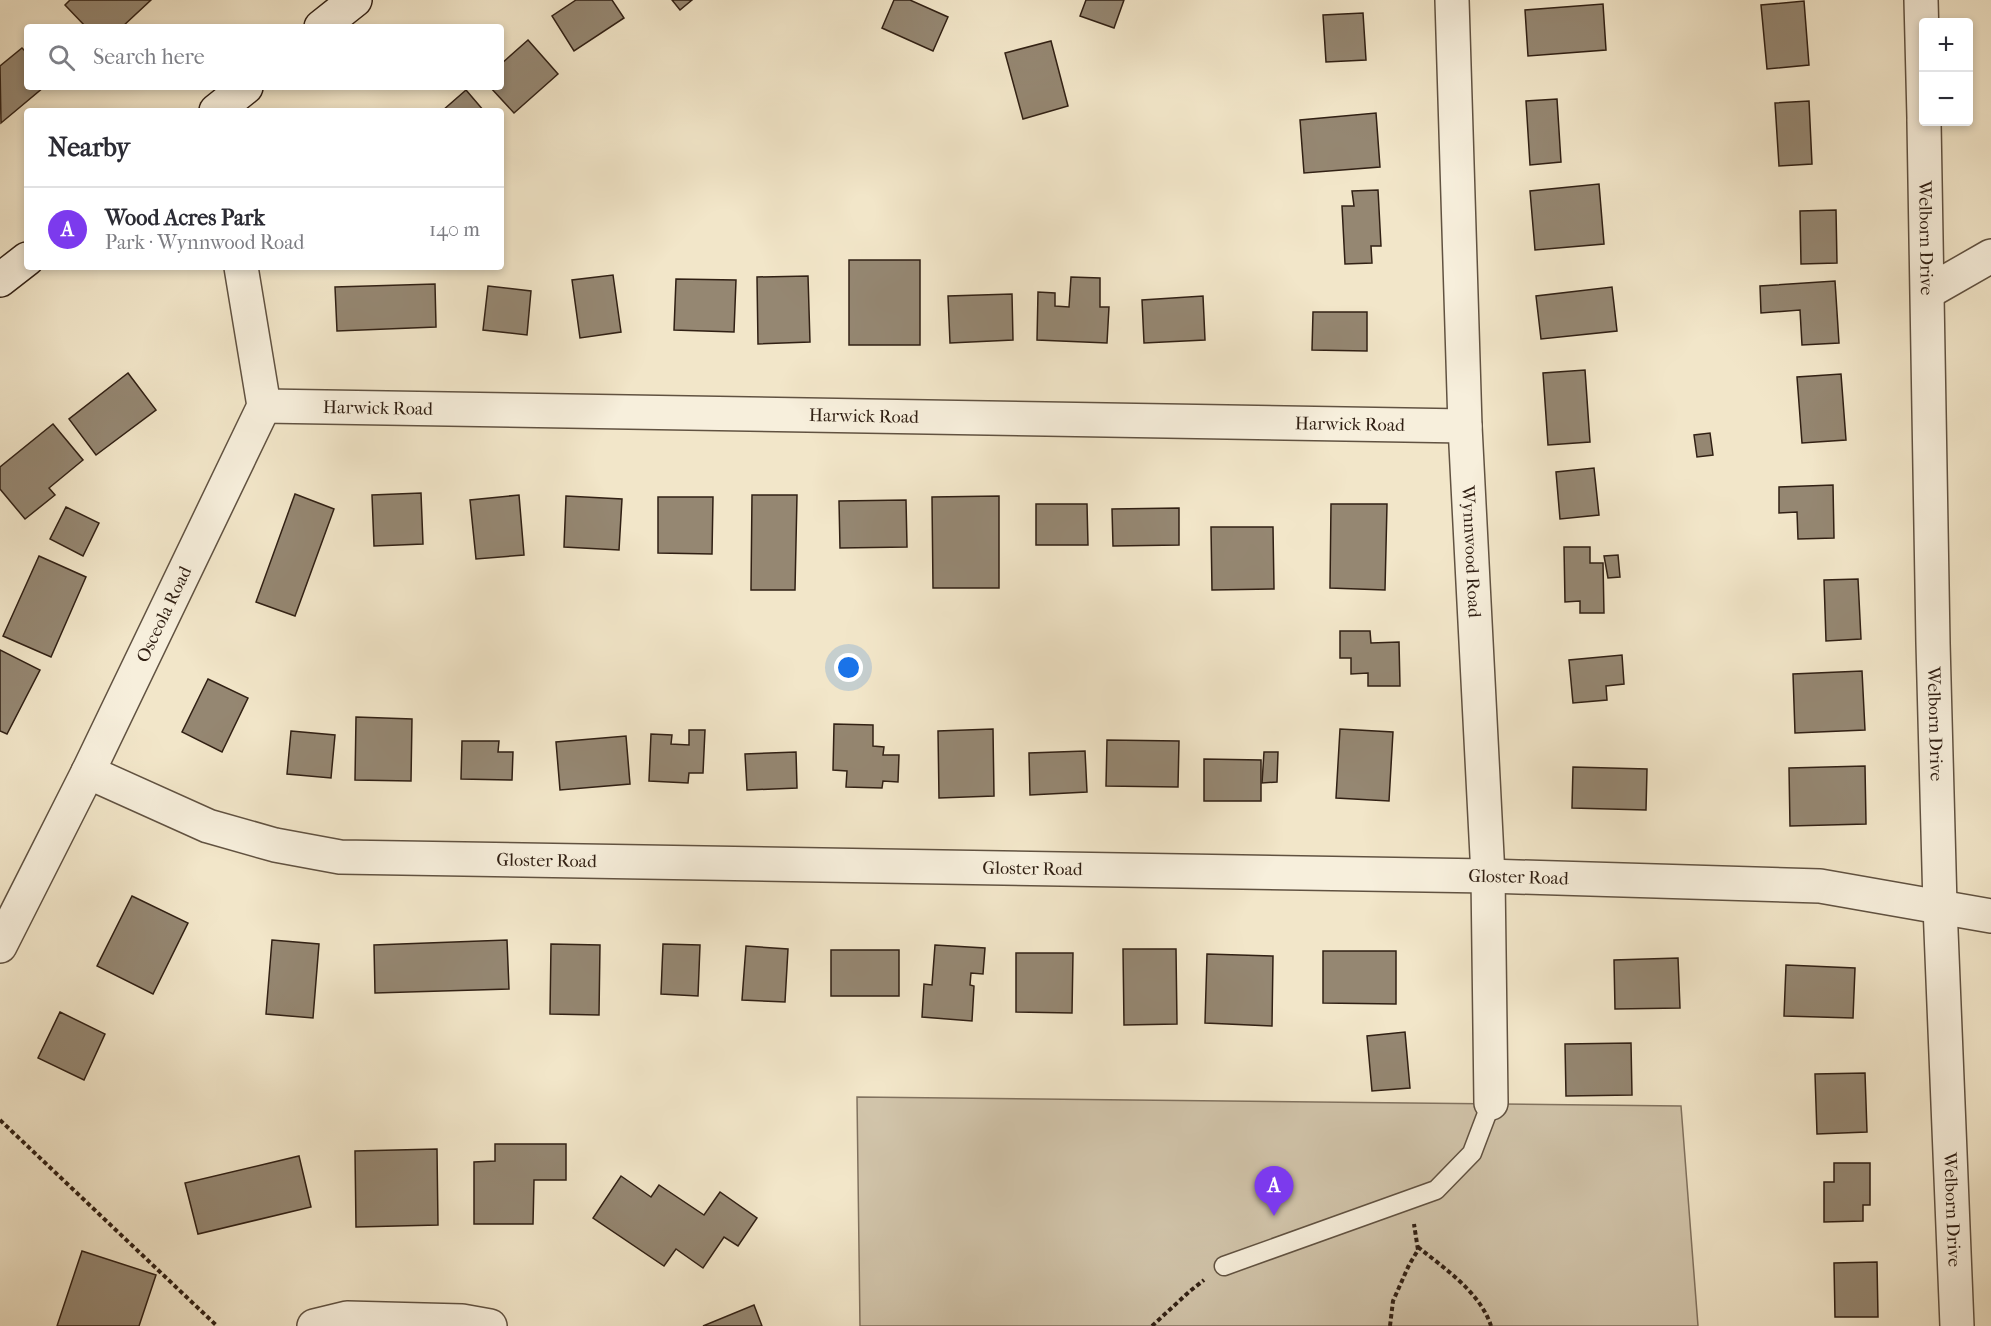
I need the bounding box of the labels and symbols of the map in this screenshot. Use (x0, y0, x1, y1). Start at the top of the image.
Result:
street label: Welborn Drive (1914, 180, 1937, 296)
street label: Harwick Road (323, 397, 433, 420)
street label: Harwick Road (809, 405, 919, 428)
street label: Harwick Road (1295, 413, 1405, 436)
street label: Wynnwood Road (1457, 484, 1485, 619)
street label: Osceola Road (132, 563, 196, 666)
your location (834, 653, 863, 682)
street label: Welborn Drive (1923, 665, 1947, 782)
street label: Gloster Road (496, 850, 597, 872)
street label: Gloster Road (982, 858, 1083, 880)
street label: Gloster Road (1468, 866, 1569, 889)
street label: Welborn Drive (1939, 1151, 1965, 1267)
pin: A (1254, 1166, 1294, 1216)

